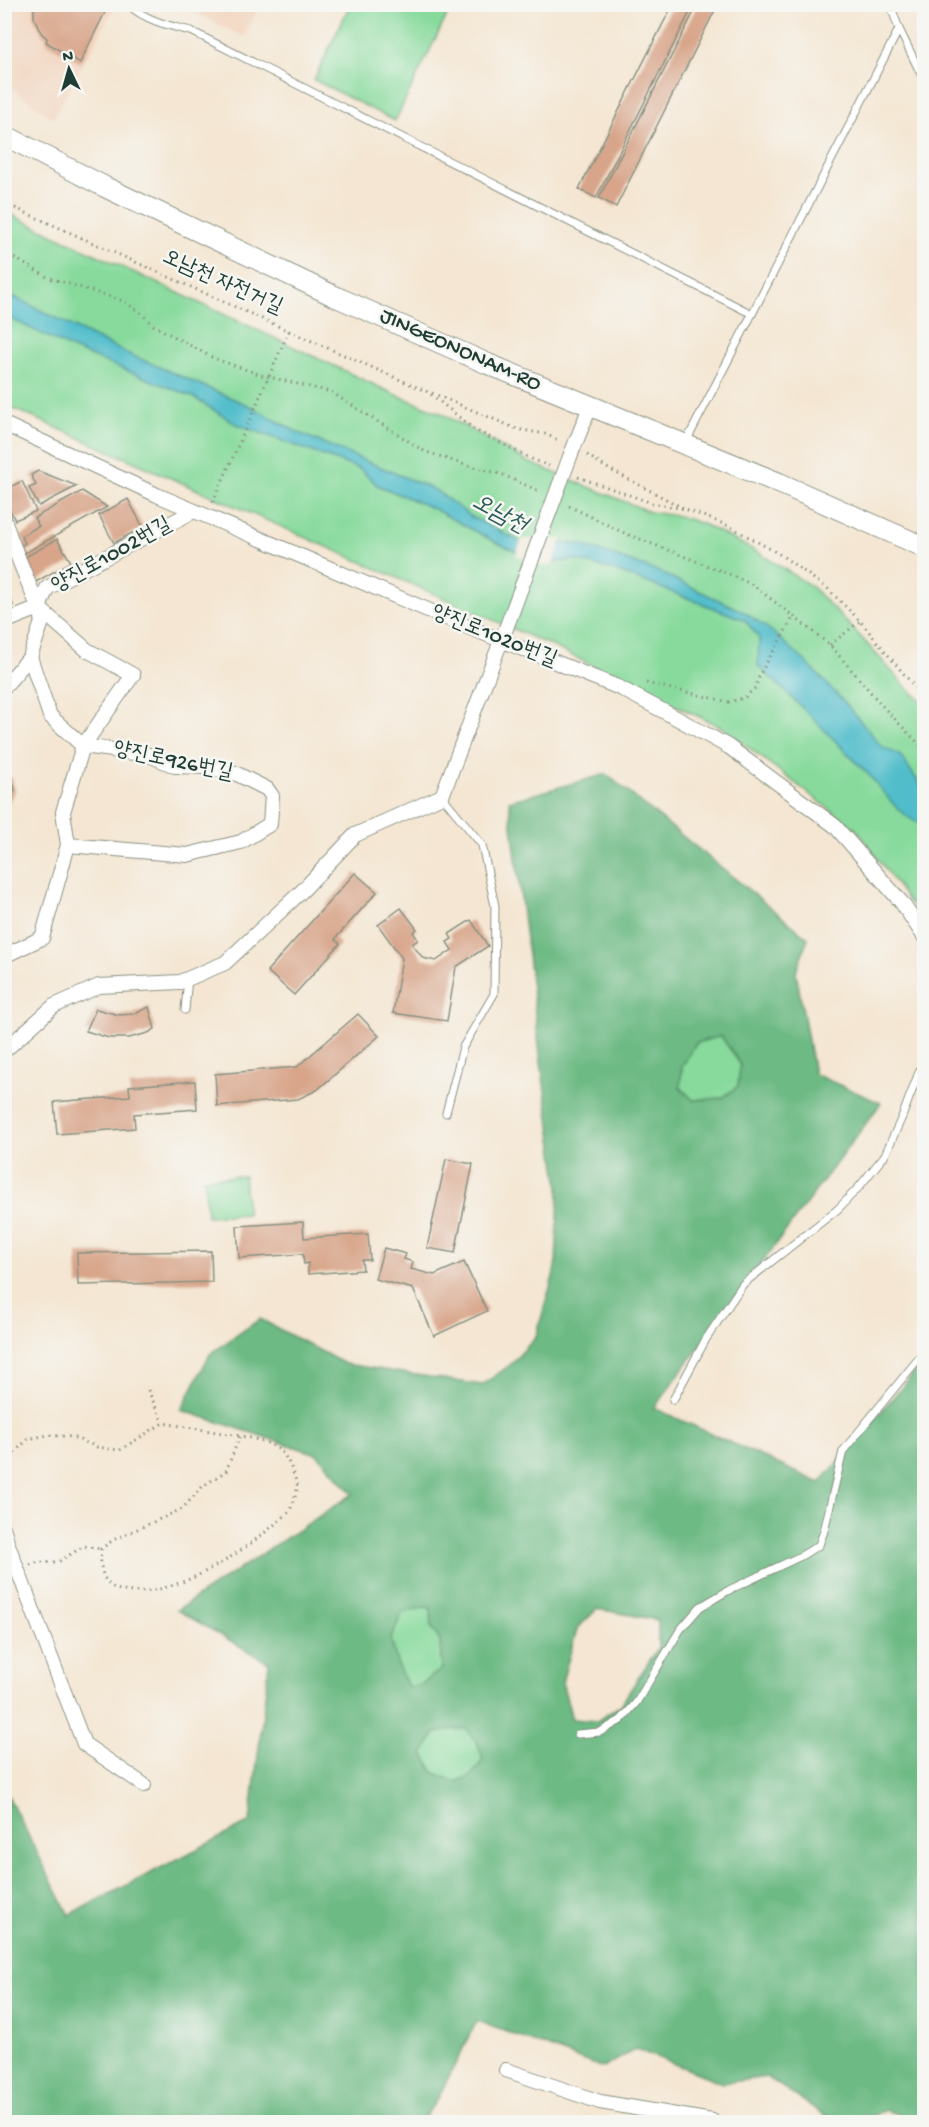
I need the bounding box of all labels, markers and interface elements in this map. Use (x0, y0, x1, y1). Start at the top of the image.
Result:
north arrow (39, 39, 99, 99)
text: N (62, 48, 75, 67)
street label: 오남천 자전거길 (158, 245, 287, 321)
street label: JINGEONONAM-RO (375, 304, 545, 398)
water label: 오남천 (467, 489, 534, 543)
street label: 양진로1002번길 (47, 512, 177, 600)
street label: 양진로1020번길 (427, 600, 561, 674)
street label: 양진로926번길 (111, 737, 235, 787)

